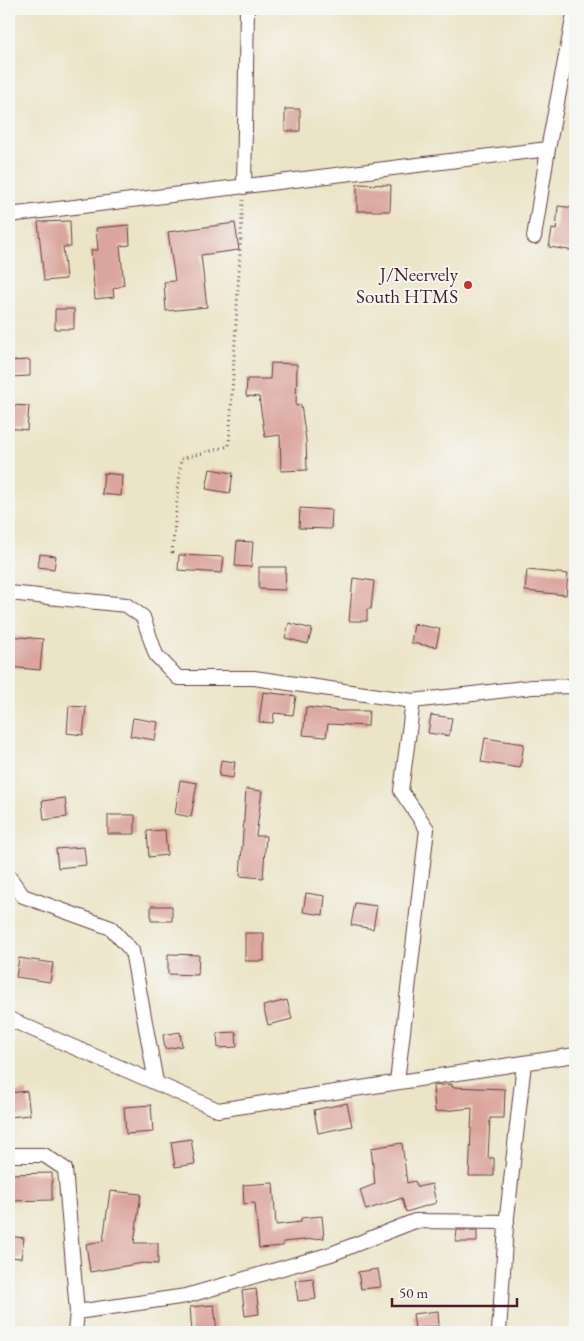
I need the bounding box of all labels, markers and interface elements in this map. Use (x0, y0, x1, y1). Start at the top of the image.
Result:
place label: J/Neervely South HTMS (356, 262, 459, 309)
marker: J/Neervely South HTMS (462, 279, 474, 291)
scale bar (392, 1276, 516, 1308)
text: 50 m (399, 1283, 428, 1302)

